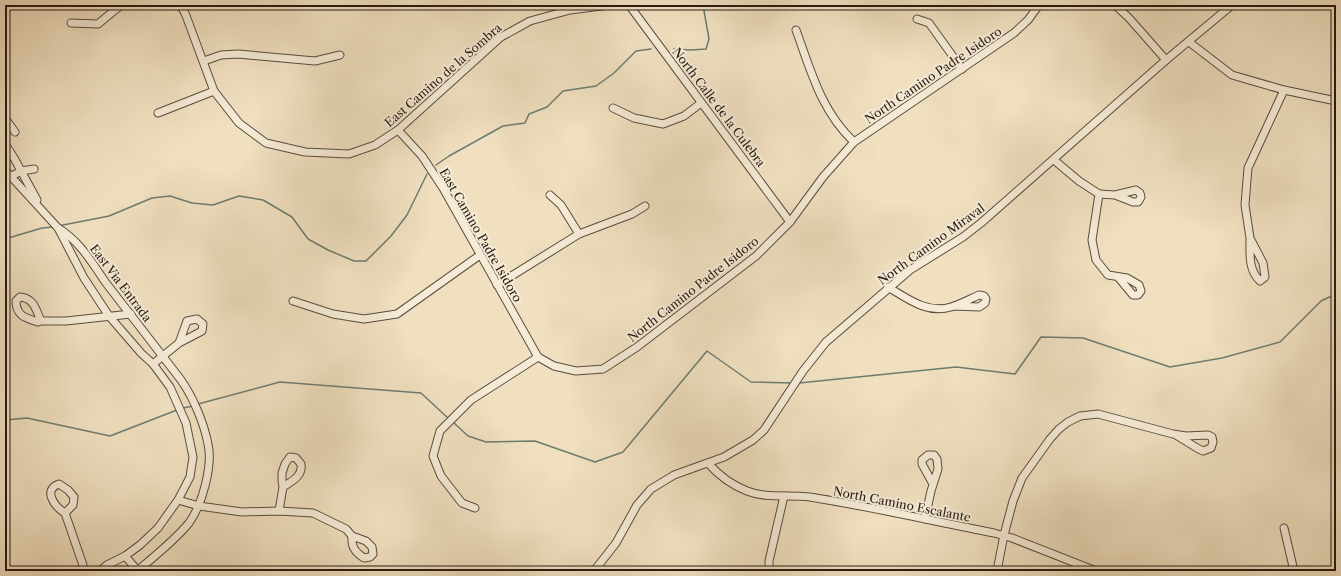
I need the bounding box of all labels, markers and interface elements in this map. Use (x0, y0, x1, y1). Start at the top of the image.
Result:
street label: East Camino de la Sombra (381, 20, 505, 130)
street label: North Camino Padre Isidoro (862, 24, 1004, 126)
street label: North Calle de la Culebra (669, 44, 769, 170)
street label: East Camino Padre Isidoro (436, 165, 526, 305)
street label: North Camino Miraval (875, 200, 988, 288)
street label: North Camino Padre Isidoro (625, 233, 761, 345)
street label: East Via Entrada (87, 241, 156, 325)
street label: North Camino Escalante (832, 483, 972, 525)

